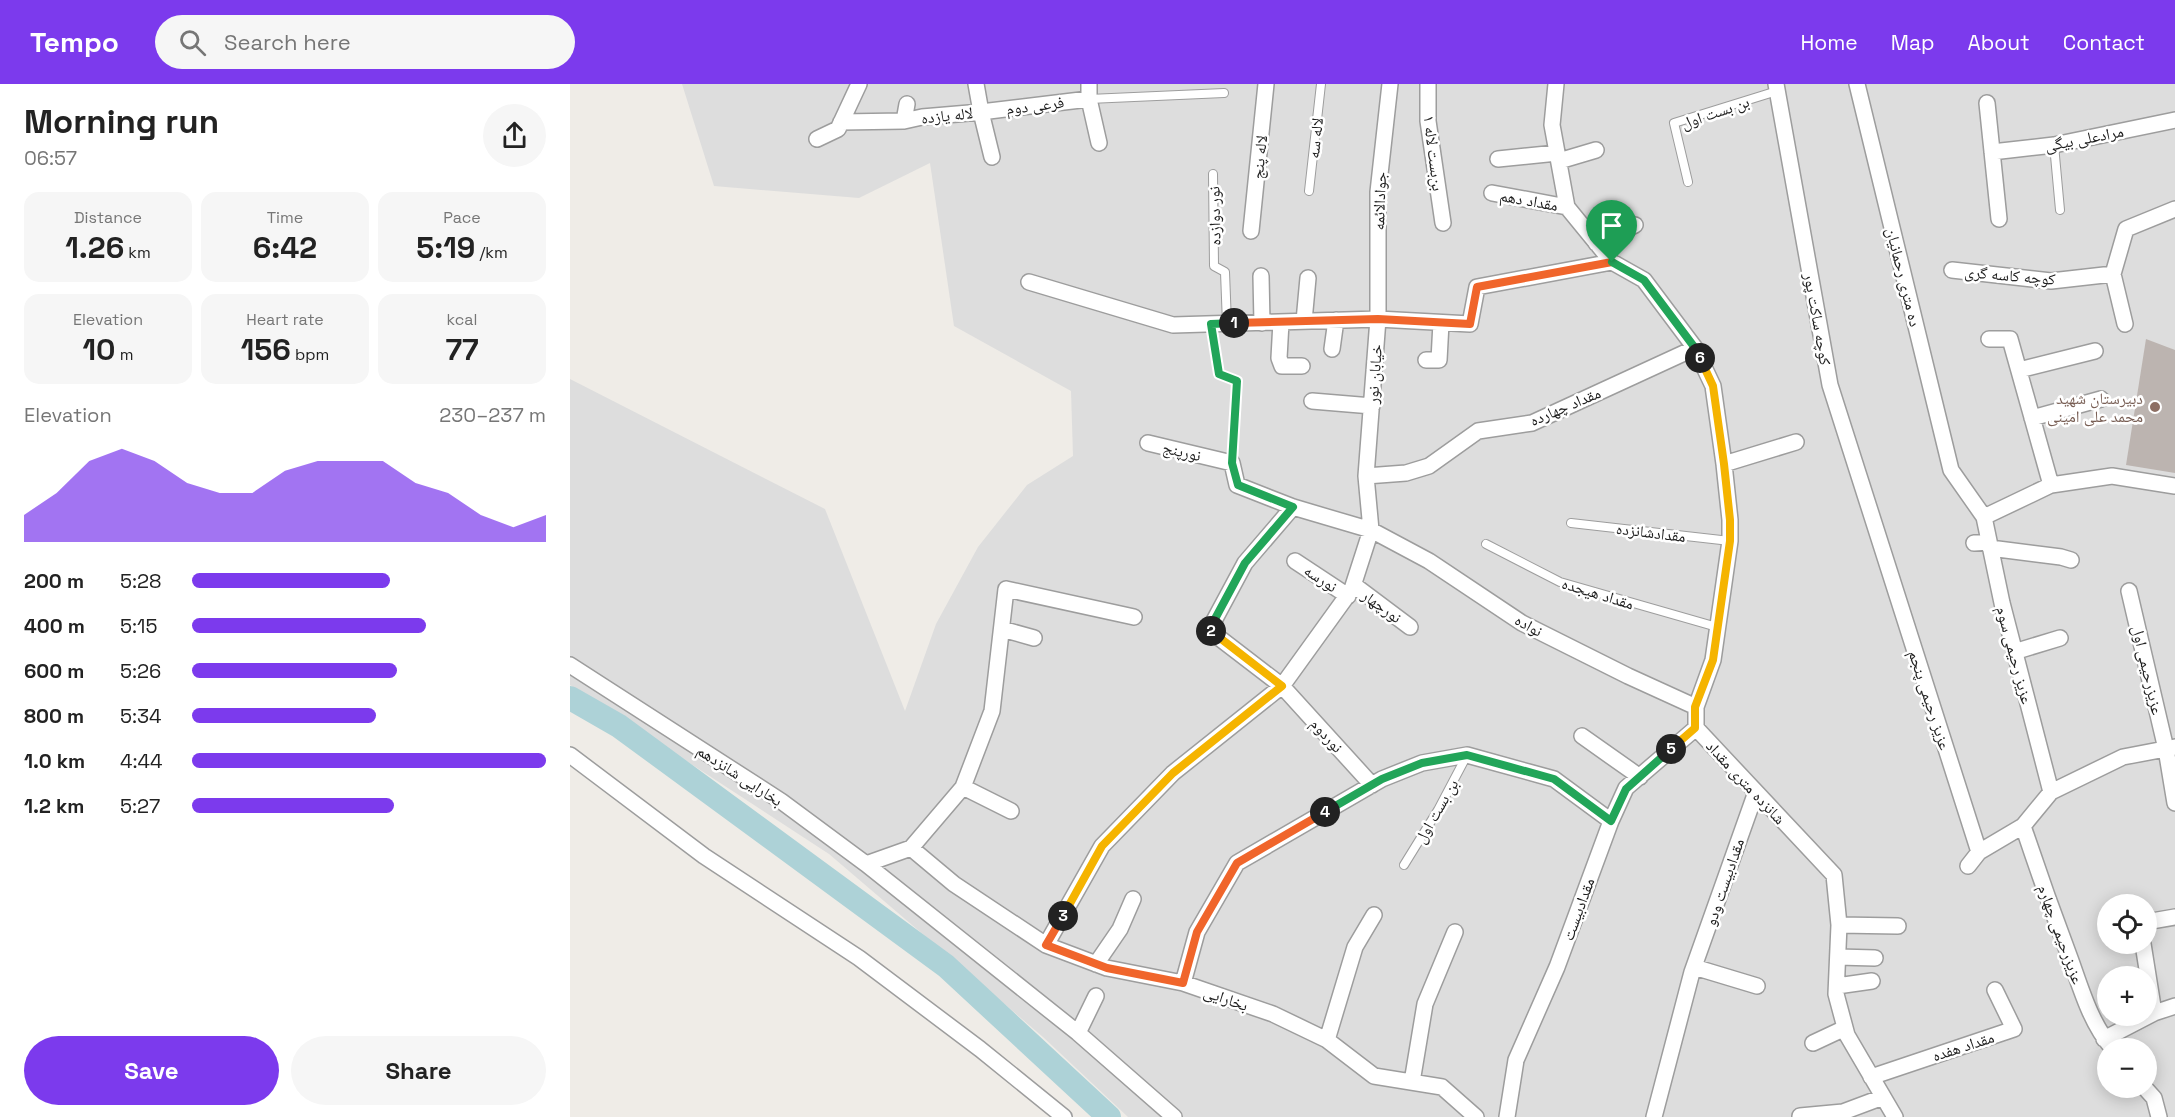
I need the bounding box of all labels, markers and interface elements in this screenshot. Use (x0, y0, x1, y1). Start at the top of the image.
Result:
search box (155, 15, 575, 69)
text: Tempo (30, 24, 119, 60)
icon: search (176, 26, 209, 59)
text: Search here (224, 28, 351, 56)
text: Home (1800, 29, 1858, 56)
text: Map (1891, 29, 1935, 56)
text: About (1968, 29, 2030, 56)
text: Contact (2063, 29, 2145, 56)
street label: بن بست اول (1678, 91, 1752, 134)
street label: فرعی دوم (1005, 92, 1065, 119)
text: Morning run (24, 101, 219, 143)
street label: لاله یازده (920, 102, 974, 129)
button: share (483, 104, 546, 167)
street label: بن‌بست لاله ۱ (1418, 114, 1449, 192)
street label: لاله سه (1303, 117, 1328, 159)
street label: مرادعلی بیگی (2043, 121, 2125, 156)
street label: لاله پنج (1247, 134, 1272, 180)
text: 06:57 (24, 145, 77, 171)
street label: جوادالائمه (1368, 171, 1391, 231)
street label: مقداد دهم (1498, 185, 1560, 216)
street label: نور دوازده (1203, 186, 1226, 246)
pin (1586, 200, 1637, 262)
text: Distance (74, 207, 142, 228)
text: Time (267, 207, 303, 228)
text: Pace (443, 207, 481, 228)
icon: arrive (1595, 209, 1628, 242)
street label: ده متری رحمانیان (1881, 225, 1926, 329)
text: 1.26 (65, 228, 124, 267)
text: 6:42 (253, 228, 317, 267)
text: 5:19 (416, 228, 475, 267)
text: km (124, 242, 151, 263)
text: /km (475, 242, 508, 263)
street label: کوچه کاسه گری (1964, 261, 2057, 290)
street label: کوچه ساکت پور (1799, 270, 1836, 367)
pin: 1 (1219, 308, 1249, 338)
text: Elevation (73, 309, 143, 330)
text: Heart rate (246, 309, 324, 330)
text: kcal (447, 309, 477, 330)
text: 1 (1230, 312, 1238, 333)
text: 10 (83, 330, 116, 369)
text: 156 (241, 330, 291, 369)
text: 77 (445, 330, 479, 369)
street label: خیابان نور (1362, 343, 1387, 406)
pin: 6 (1685, 343, 1715, 373)
text: m (116, 344, 133, 365)
text: bpm (291, 344, 329, 365)
text: 6 (1695, 347, 1705, 368)
street label: مقداد چهارده (1526, 382, 1604, 431)
place label: دبیرستان شهید محمد علی امینی (2047, 388, 2143, 427)
marker: دبیرستان شهید محمد علی امینی (2148, 400, 2162, 414)
text: Elevation (24, 402, 112, 428)
text: 230–237 m (439, 402, 546, 428)
street label: نورپنج (1161, 437, 1203, 466)
street label: مقدادشانزده (1615, 518, 1687, 547)
street label: نورسه (1300, 560, 1341, 597)
text: 200 m (24, 568, 84, 594)
text: 5:28 (120, 568, 162, 594)
street label: مقداد هیجده (1559, 573, 1636, 614)
street label: نورچهار (1357, 584, 1406, 628)
street label: عزیز رحیمی سوم (1991, 604, 2038, 706)
street label: نواده (1511, 609, 1546, 642)
text: 400 m (24, 613, 85, 639)
text: 5:15 (120, 613, 157, 639)
pin: 2 (1196, 616, 1226, 646)
text: 2 (1206, 620, 1216, 641)
street label: عزیزرحیمی اول (2127, 623, 2168, 717)
street label: عزیز رحیمی پنجم (1904, 648, 1956, 753)
text: 600 m (24, 658, 84, 684)
text: 5:26 (120, 658, 161, 684)
text: 800 m (24, 703, 84, 729)
text: 5:34 (120, 703, 162, 729)
street label: نوردوم (1305, 713, 1348, 757)
pin: 5 (1656, 734, 1686, 764)
street label: شانزده متری مقداد (1701, 736, 1790, 829)
text: 5 (1666, 738, 1676, 759)
street label: بخارایی شانزدهم (693, 740, 787, 811)
text: 1.0 km (24, 748, 85, 774)
text: 4:44 (120, 748, 163, 774)
street label: بن بست اول (1410, 775, 1463, 847)
text: 1.2 km (24, 793, 84, 819)
text: 5:27 (120, 793, 160, 819)
pin: 4 (1310, 797, 1340, 827)
text: 4 (1320, 801, 1330, 822)
street label: مقدادبیست ودو (1700, 836, 1749, 929)
street label: مقدادبیست (1557, 875, 1600, 943)
street label: عزیزرحیمی چهارم (2033, 881, 2088, 987)
map controls (2097, 894, 2157, 1098)
button: locate (2097, 894, 2157, 954)
pin: 3 (1048, 901, 1078, 931)
text: 3 (1058, 905, 1068, 926)
button: + (2097, 966, 2157, 1026)
street label: بخارایی (1201, 981, 1251, 1016)
street label: مقداد هفده (1929, 1027, 1997, 1066)
button: Save (24, 1036, 279, 1105)
button: Share (291, 1036, 546, 1105)
button: − (2097, 1038, 2157, 1098)

